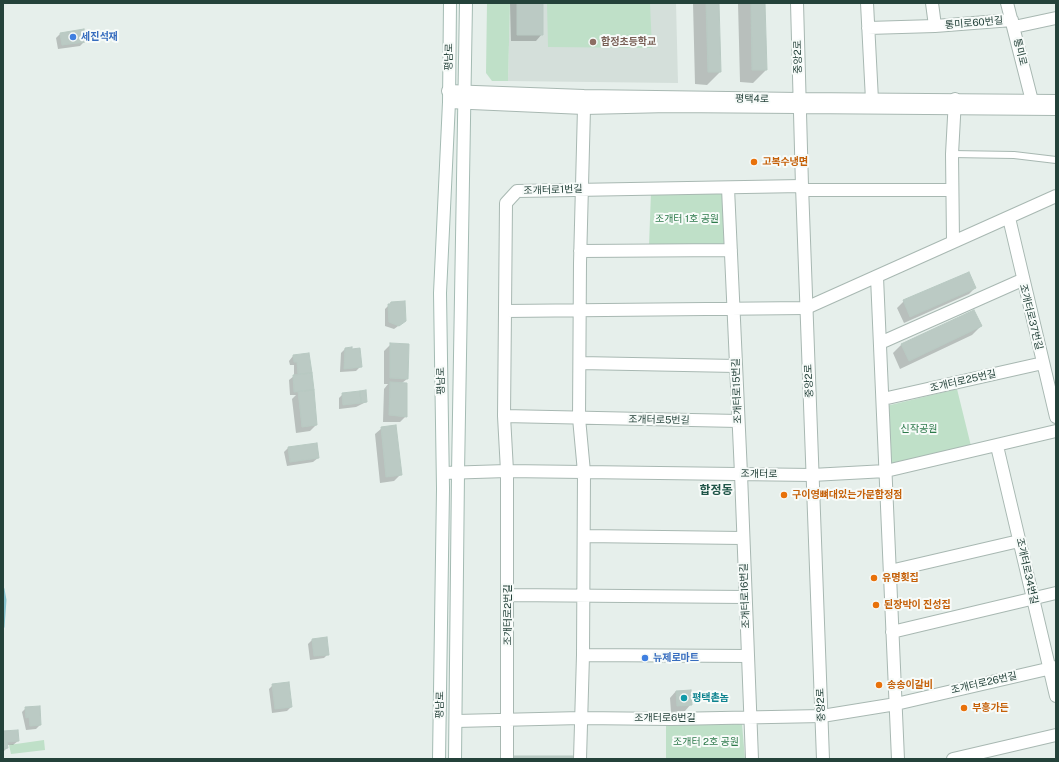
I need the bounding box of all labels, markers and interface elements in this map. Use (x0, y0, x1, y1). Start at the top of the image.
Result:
street label: 통미로60번길 (944, 14, 1004, 32)
place label: 세진석재 (81, 31, 118, 43)
marker: 세진석재 (68, 32, 78, 42)
place label: 합정초등학교 (601, 36, 656, 48)
marker: 합정초등학교 (588, 37, 598, 47)
street label: 통미로 (1011, 37, 1029, 67)
street label: 중앙2로 (792, 40, 804, 74)
street label: 평남로 (443, 43, 455, 71)
street label: 평택4로 (735, 93, 769, 105)
place label: 고복수냉면 (762, 156, 808, 168)
marker: 고복수냉면 (749, 157, 759, 167)
street label: 조개터로1번길 (523, 183, 583, 197)
park label: 조개터 1호 공원 (655, 213, 719, 225)
street label: 조개터로37번길 (1017, 283, 1045, 351)
street label: 조개터로15번길 (730, 358, 744, 424)
street label: 중앙2로 (802, 364, 816, 398)
street label: 평남로 (435, 367, 447, 395)
street label: 조개터로25번길 (929, 368, 997, 394)
street label: 조개터로5번길 (628, 413, 690, 427)
park label: 신작공원 (901, 423, 937, 435)
street label: 조개터로 (740, 468, 778, 480)
district label: 합정동 (699, 483, 733, 497)
place label: 구이영뼈대있는가문합정점 (792, 489, 902, 501)
marker: 구이영뼈대있는가문합정점 (779, 490, 789, 500)
street label: 조개터로34번길 (1014, 537, 1040, 605)
street label: 조개터로16번길 (738, 563, 752, 629)
place label: 유명횟집 (882, 572, 919, 584)
marker: 유명횟집 (869, 573, 879, 583)
street label: 조개터로2번길 (502, 584, 514, 646)
place label: 된장박이 진성집 (884, 599, 951, 611)
marker: 된장박이 진성집 (871, 600, 881, 610)
place label: 뉴제로마트 (653, 652, 699, 664)
marker: 뉴제로마트 (640, 653, 650, 663)
street label: 조개터로26번길 (950, 670, 1018, 696)
place label: 송송이갈비 (887, 679, 933, 691)
marker: 송송이갈비 (874, 680, 884, 690)
street label: 중앙2로 (814, 688, 828, 722)
street label: 평남로 (434, 691, 446, 719)
place label: 평택촌놈 (692, 692, 729, 704)
marker: 평택촌놈 (679, 693, 689, 703)
place label: 부흥가든 (972, 702, 1009, 714)
marker: 부흥가든 (959, 703, 969, 713)
street label: 조개터로6번길 (634, 712, 696, 724)
park label: 조개터 2호 공원 (673, 736, 739, 748)

